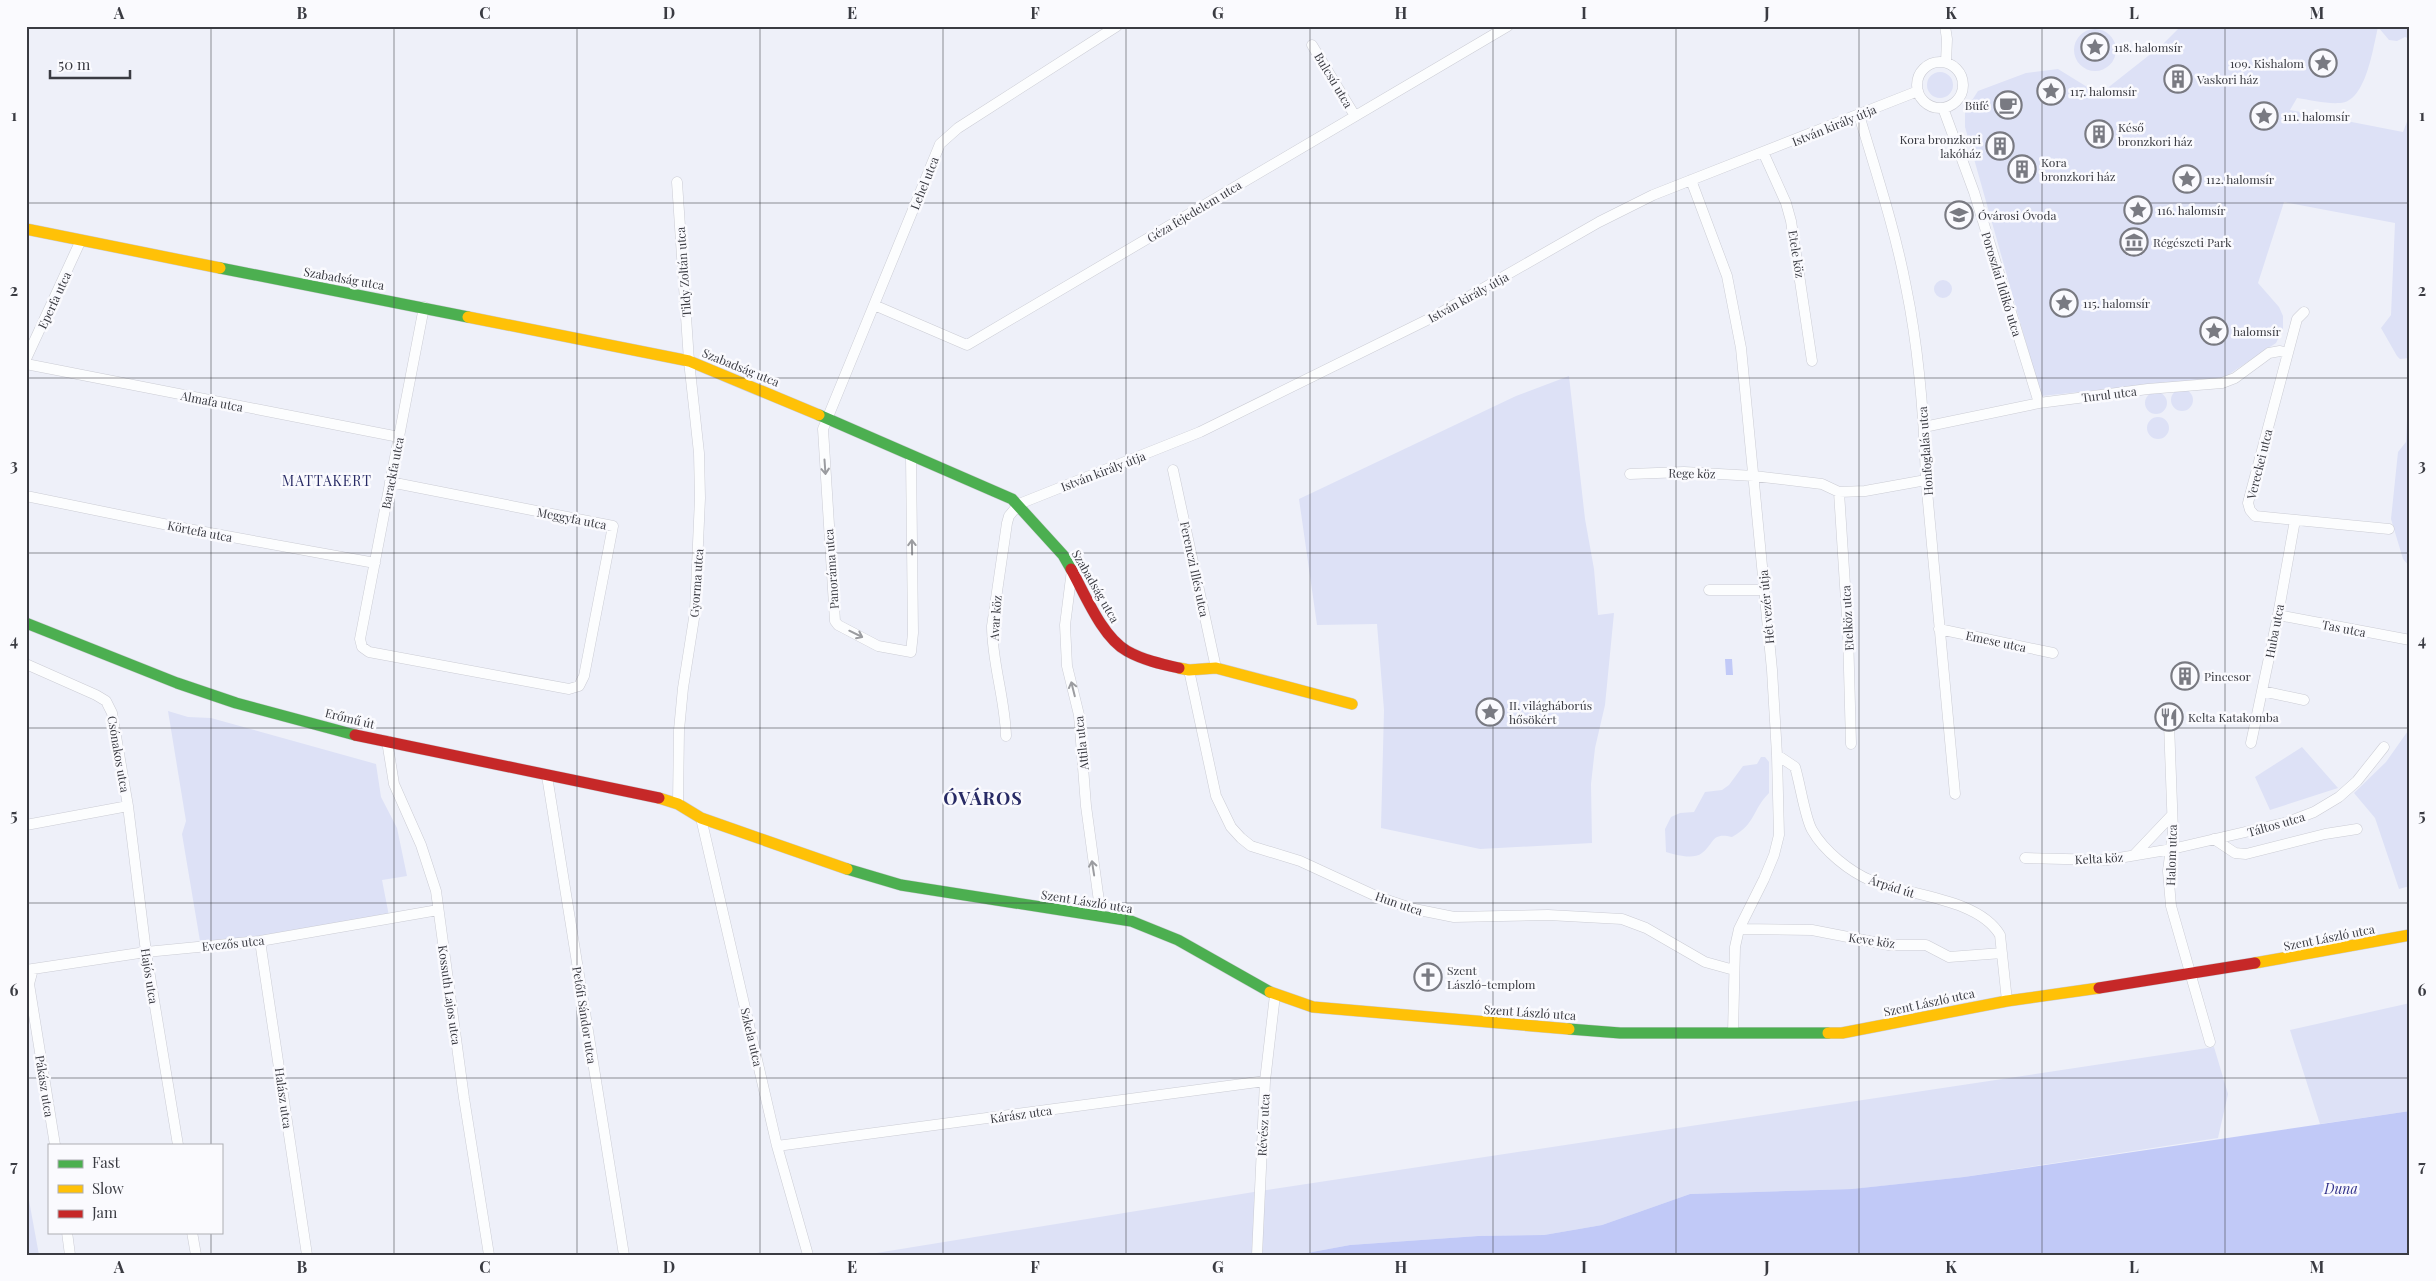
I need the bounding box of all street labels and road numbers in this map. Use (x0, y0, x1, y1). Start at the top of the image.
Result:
street label: Bulcsú utca (1311, 49, 1357, 111)
street label: István király útja (1789, 101, 1879, 149)
street label: Lehel utca (906, 154, 942, 212)
street label: Géza fejedelem utca (1144, 177, 1244, 245)
street label: Tildy Zoltán utca (672, 226, 694, 318)
street label: Etele köz (1785, 229, 1809, 279)
street label: Poroszlai Ildikó utca (1978, 230, 2026, 338)
street label: Szabadság utca (302, 263, 386, 293)
street label: István király útja (1425, 268, 1511, 326)
street label: Eperfa utca (34, 269, 74, 331)
street label: Szabadság utca (700, 344, 782, 390)
street label: Turul utca (2081, 383, 2137, 405)
street label: Almafa utca (178, 387, 245, 415)
street label: Honfoglalás utca (1914, 406, 1936, 496)
street label: Vereckei utca (2242, 427, 2275, 502)
street label: Barackfa utca (377, 436, 407, 510)
street label: István király útja (1058, 447, 1148, 495)
street label: Rege köz (1668, 465, 1716, 481)
street label: Meggyfa utca (536, 503, 608, 533)
street label: Körtefa utca (166, 517, 234, 545)
street label: Ferenczi Illés utca (1177, 520, 1213, 618)
street label: Panoráma utca (820, 528, 842, 610)
street label: Szabadság utca (1069, 547, 1123, 625)
street label: Gyorma utca (686, 548, 706, 618)
street label: Hét vezér útja (1755, 569, 1777, 645)
street label: Etelköz utca (1837, 585, 1857, 651)
street label: Avar köz (985, 594, 1005, 642)
street label: Huba utca (2261, 603, 2287, 659)
street label: Tas utca (2321, 616, 2367, 640)
street label: Emese utca (1964, 627, 2028, 655)
street label: Erőmű út (323, 704, 377, 732)
street label: Csónakos utca (104, 714, 134, 794)
street label: Attila utca (1070, 715, 1092, 772)
street label: Táltos utca (2245, 808, 2307, 840)
street label: Halom utca (2162, 824, 2180, 886)
street label: Kelta köz (2074, 849, 2124, 867)
street label: Árpád út (1866, 871, 1918, 901)
street label: Szent László utca (1040, 886, 1134, 916)
street label: Hun utca (1373, 887, 1425, 919)
street label: Szent László utca (2282, 920, 2376, 954)
street label: Keve köz (1848, 929, 1897, 951)
street label: Evezős utca (201, 932, 265, 954)
street label: Kossuth Lajos utca (435, 944, 465, 1046)
street label: Hajós utca (138, 947, 162, 1005)
street label: Petőfi Sándor utca (569, 965, 601, 1065)
street label: Szent László utca (1882, 985, 1976, 1019)
street label: Szent László utca (1483, 1001, 1577, 1023)
street label: Szkela utca (737, 1006, 767, 1068)
street label: Pákász utca (32, 1054, 58, 1118)
street label: Halász utca (272, 1066, 296, 1130)
street label: Révész utca (1253, 1093, 1273, 1157)
street label: Kárász utca (989, 1102, 1053, 1126)

